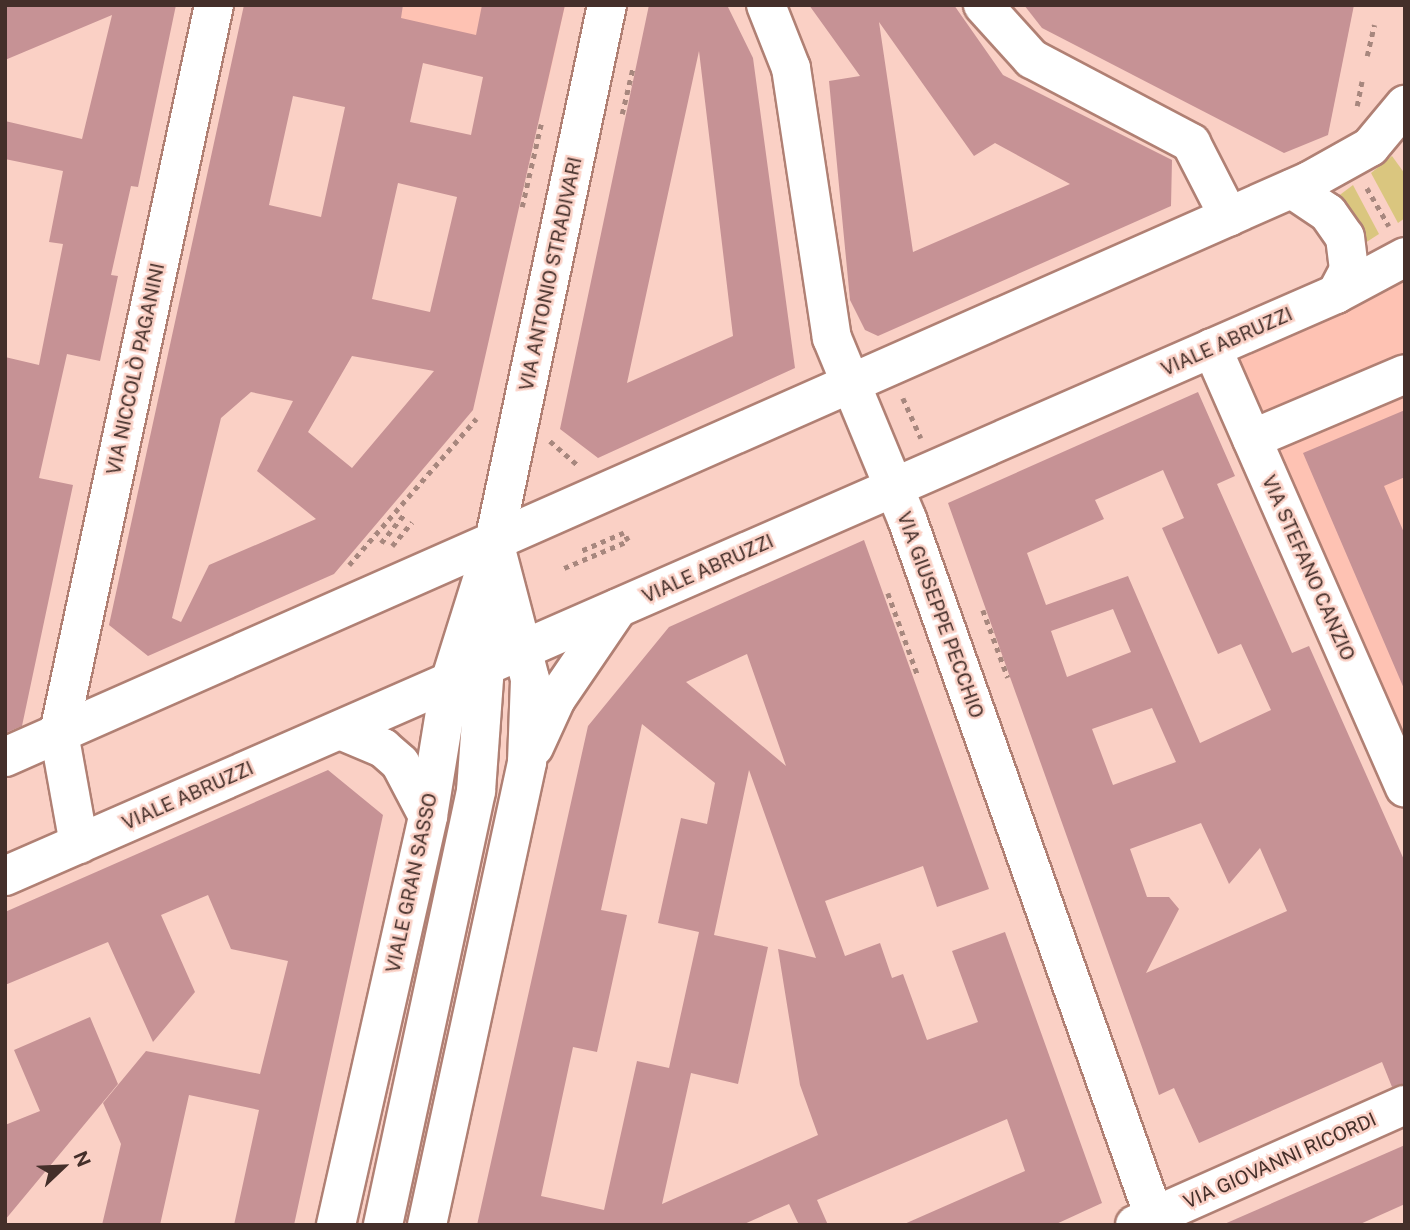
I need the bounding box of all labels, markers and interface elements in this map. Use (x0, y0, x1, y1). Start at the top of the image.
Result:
street label: VIA ANTONIO STRADIVARI (515, 155, 587, 393)
street label: VIA NICCOLÒ PAGANINI (102, 261, 170, 477)
street label: VIALE ABRUZZI (1158, 303, 1296, 381)
street label: VIA STEFANO CANZIO (1257, 472, 1359, 664)
street label: VIA GIUSEPPE PECCHIO (892, 509, 988, 721)
street label: VIALE ABRUZZI (639, 530, 777, 608)
street label: VIALE ABRUZZI (119, 757, 257, 835)
street label: VIALE GRAN SASSO (382, 791, 442, 975)
street label: VIA GIOVANNI RICORDI (1180, 1108, 1380, 1214)
north arrow (28, 1132, 98, 1202)
text: N (69, 1148, 95, 1170)

